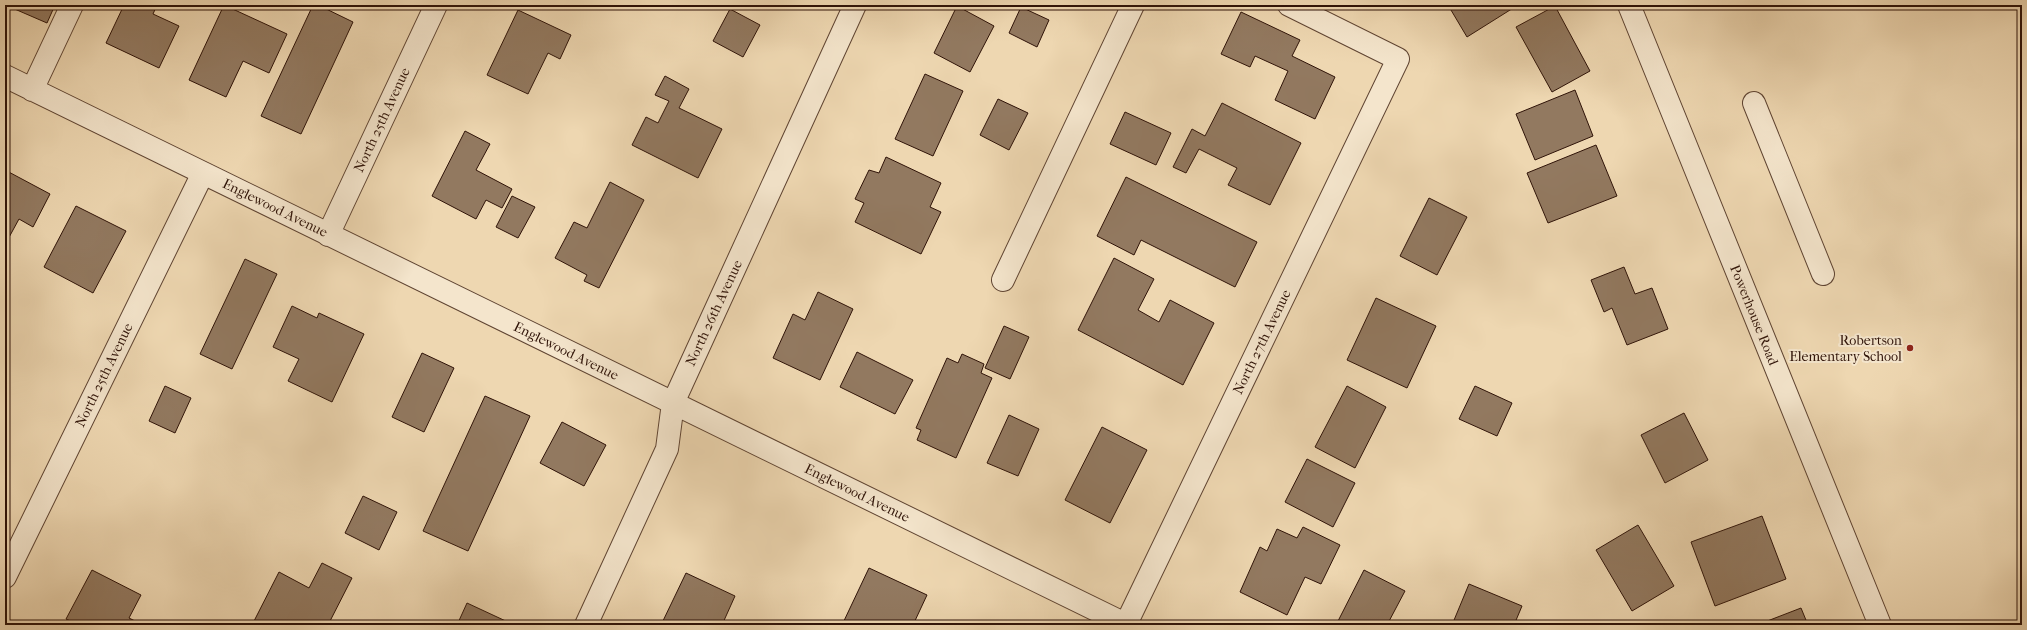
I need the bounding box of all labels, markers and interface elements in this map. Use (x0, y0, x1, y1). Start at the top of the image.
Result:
street label: North 25th Avenue (350, 65, 414, 175)
street label: Englewood Avenue (220, 175, 330, 241)
street label: North 26th Avenue (682, 257, 746, 369)
street label: Powerhouse Road (1726, 262, 1782, 368)
street label: North 27th Avenue (1229, 287, 1295, 397)
street label: Englewood Avenue (511, 318, 621, 384)
street label: North 25th Avenue (71, 320, 137, 430)
place label: Robertson Elementary School (1789, 332, 1902, 365)
marker: Robertson Elementary School (1905, 343, 1915, 353)
street label: Englewood Avenue (802, 460, 912, 526)

